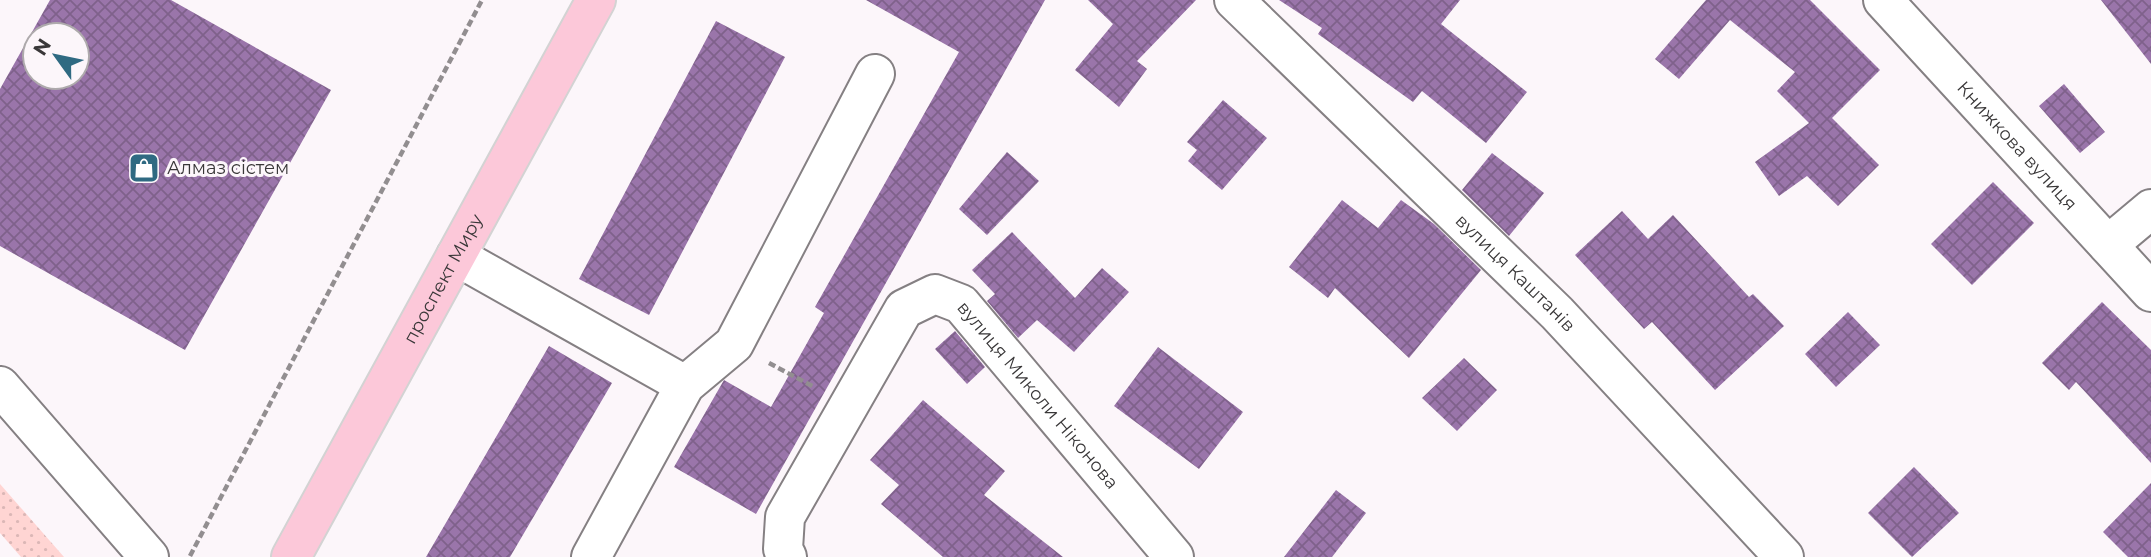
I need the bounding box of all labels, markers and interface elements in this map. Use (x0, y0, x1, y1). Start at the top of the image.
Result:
north arrow (21, 21, 91, 91)
text: N (28, 34, 56, 60)
street label: Книжкова вулиця (1952, 77, 2082, 215)
shop icon: Алмаз сістем (127, 151, 161, 185)
place label: Алмаз сістем (167, 157, 289, 179)
street label: проспект Миру (399, 210, 488, 348)
street label: вулиця Каштанів (1451, 210, 1580, 336)
street label: вулиця Миколи Ніконова (952, 297, 1123, 493)

